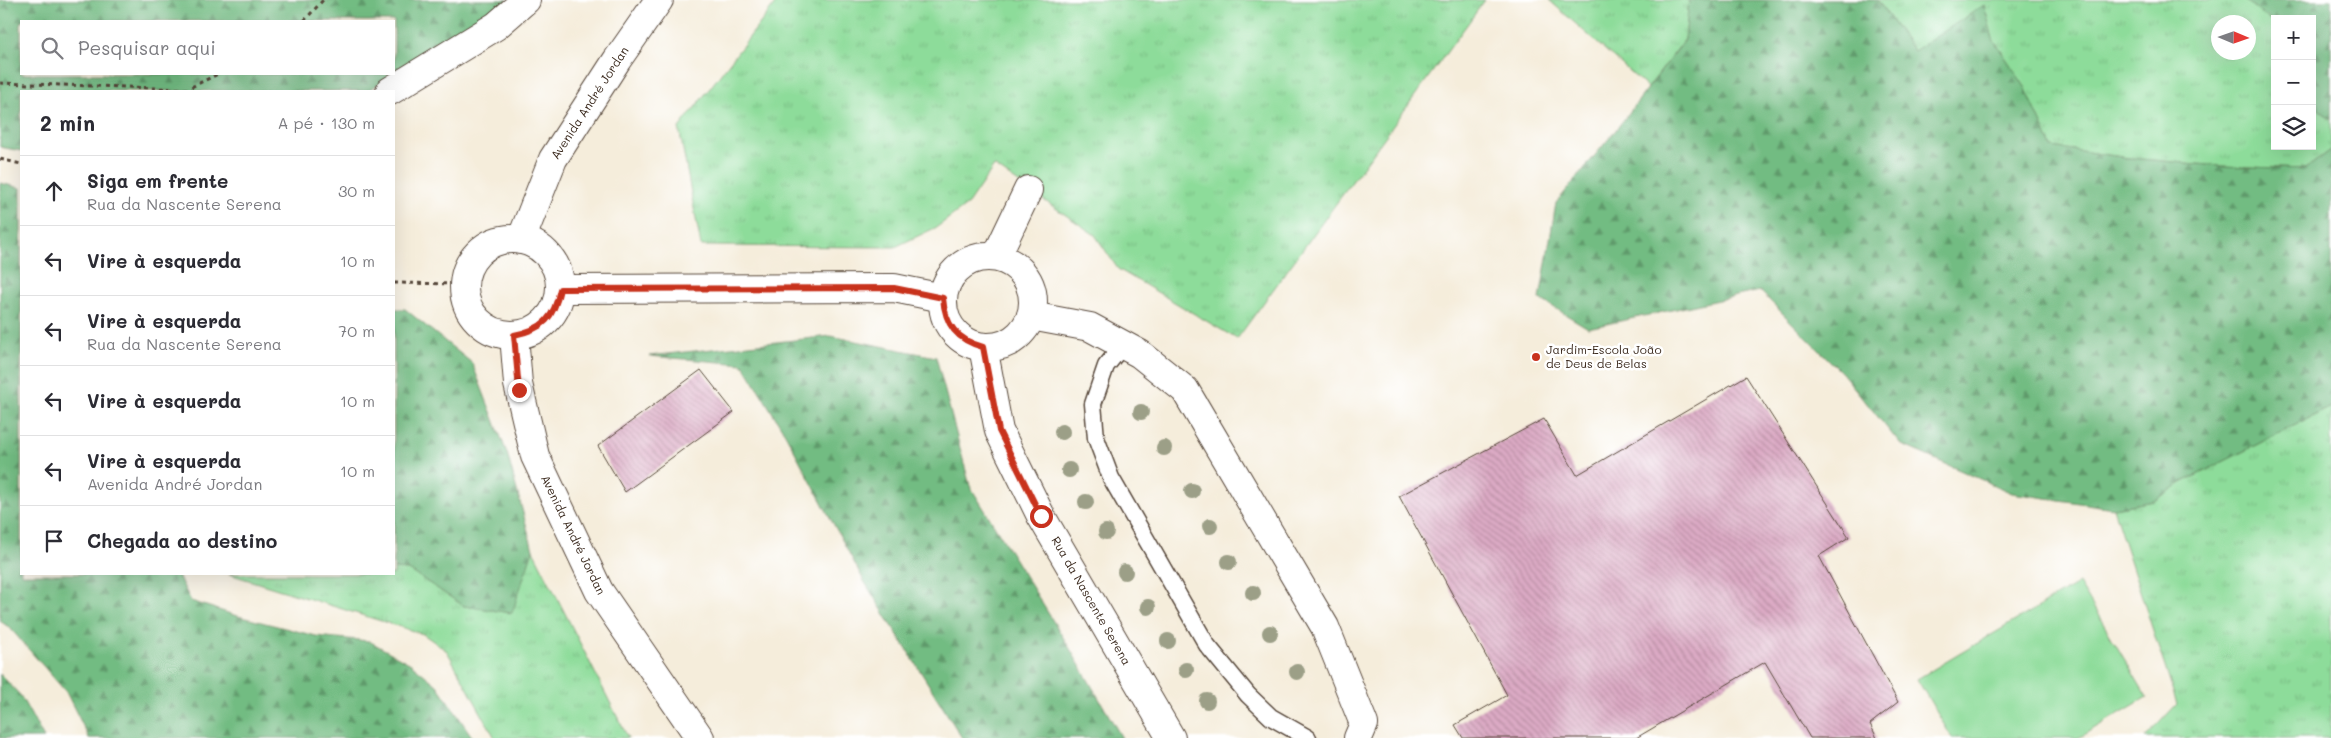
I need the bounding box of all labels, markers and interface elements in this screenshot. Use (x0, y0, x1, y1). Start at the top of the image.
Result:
north arrow (2211, 15, 2256, 60)
map controls (2271, 15, 2316, 150)
button: + (2271, 15, 2316, 60)
search box (20, 20, 395, 75)
icon: search (38, 34, 66, 62)
text: Pesquisar aqui (78, 35, 216, 60)
street label: Avenida André Jordan (547, 43, 632, 162)
button: − (2271, 60, 2316, 105)
button: layers (2271, 105, 2316, 150)
text: 2 min (40, 109, 95, 136)
text: A pé · 130 m (278, 112, 375, 133)
text: Siga em frente (87, 168, 228, 193)
icon: ahead (40, 177, 68, 205)
text: 30 m (338, 180, 375, 201)
text: Rua da Nascente Serena (87, 193, 282, 214)
icon: left (40, 247, 68, 275)
text: Vire à esquerda (87, 248, 242, 273)
text: 10 m (340, 250, 375, 271)
text: Vire à esquerda (87, 308, 242, 333)
icon: left (40, 317, 68, 345)
text: 70 m (338, 320, 375, 341)
text: Rua da Nascente Serena (87, 333, 282, 354)
place label: Jardim-Escola João de Deus de Belas (1546, 341, 1662, 371)
marker: Jardim-Escola João de Deus de Belas (1530, 351, 1542, 363)
route end (508, 379, 531, 402)
icon: left (40, 387, 68, 415)
text: Vire à esquerda (87, 388, 242, 413)
text: 10 m (340, 390, 375, 411)
text: Vire à esquerda (87, 448, 242, 473)
icon: left (40, 457, 68, 485)
text: 10 m (340, 460, 375, 481)
street label: Avenida André Jordan (538, 472, 610, 597)
text: Avenida André Jordan (87, 473, 262, 494)
route start (1030, 505, 1053, 528)
icon: arrive (40, 527, 68, 555)
text: Chegada ao destino (87, 528, 277, 553)
street label: Rua da Nascente Serena (1048, 533, 1135, 668)

